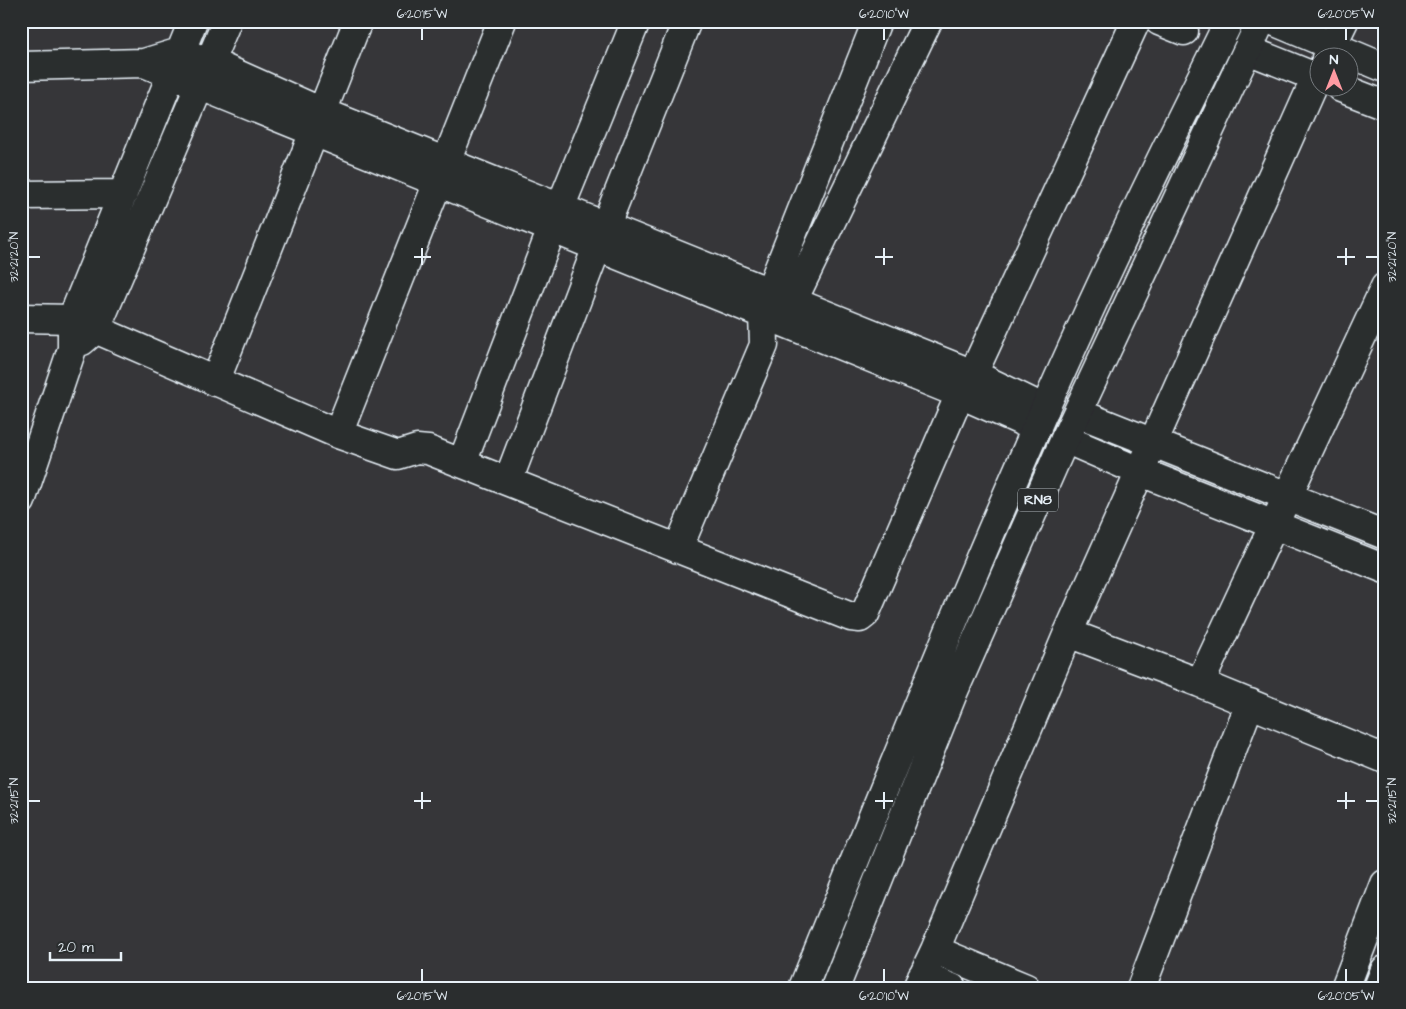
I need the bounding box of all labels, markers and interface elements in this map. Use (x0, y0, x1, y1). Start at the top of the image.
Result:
text: 6°20'15"W (397, 6, 448, 23)
text: 6°20'10"W (859, 6, 910, 23)
text: 6°20'05"W (1318, 6, 1375, 23)
north arrow (1308, 48, 1358, 98)
text: N (1330, 50, 1339, 70)
text: 32°21'20"N (6, 231, 23, 282)
text: 32°21'20"N (1384, 231, 1401, 282)
road number: RN8 (1018, 488, 1058, 512)
text: 32°21'15"N (6, 777, 23, 824)
text: 32°21'15"N (1384, 777, 1401, 824)
scale bar (50, 929, 121, 961)
text: 20 m (58, 937, 94, 958)
text: 6°20'15"W (397, 988, 448, 1005)
text: 6°20'10"W (859, 988, 910, 1005)
text: 6°20'05"W (1318, 988, 1375, 1005)

